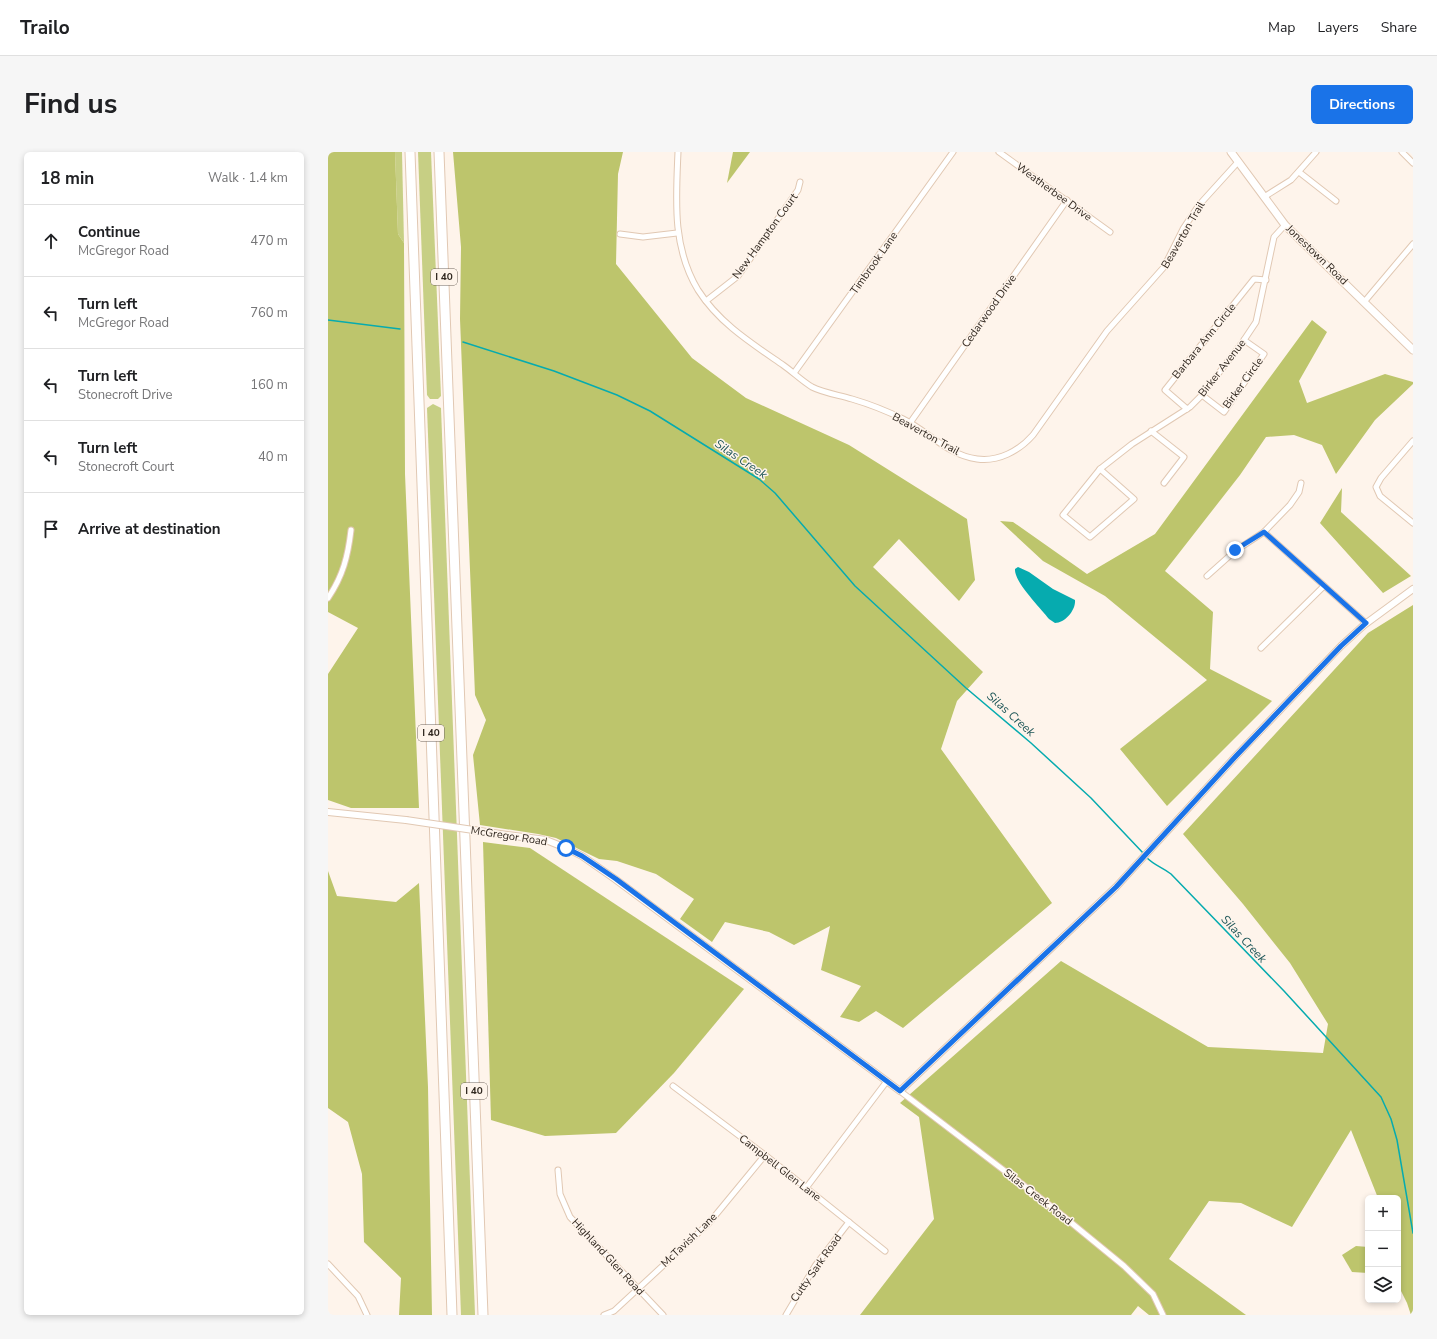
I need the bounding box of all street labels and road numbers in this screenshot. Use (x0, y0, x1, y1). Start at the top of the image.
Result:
street label: Weatherbee Drive (1013, 159, 1095, 225)
street label: New Hampton Court (729, 190, 801, 282)
street label: Beaverton Trail (1158, 198, 1209, 271)
street label: Jonestown Road (1282, 221, 1351, 288)
street label: Timbrook Lane (847, 229, 901, 297)
road number: I 40 (431, 269, 457, 285)
street label: Cedarwood Drive (958, 271, 1020, 351)
street label: Barbara Ann Circle (1169, 300, 1239, 382)
street label: Birker Avenue (1195, 336, 1249, 400)
street label: Birker Circle (1219, 354, 1267, 412)
street label: Beaverton Trail (890, 409, 963, 459)
road number: I 40 (418, 725, 444, 741)
street label: McGregor Road (470, 823, 548, 849)
road number: I 40 (461, 1083, 487, 1099)
street label: Campbell Glen Lane (736, 1131, 824, 1205)
street label: Silas Creek Road (1001, 1165, 1075, 1229)
street label: McTavish Lane (658, 1209, 720, 1271)
street label: Highland Glen Road (568, 1215, 648, 1299)
street label: Cutty Sark Road (787, 1231, 845, 1305)

